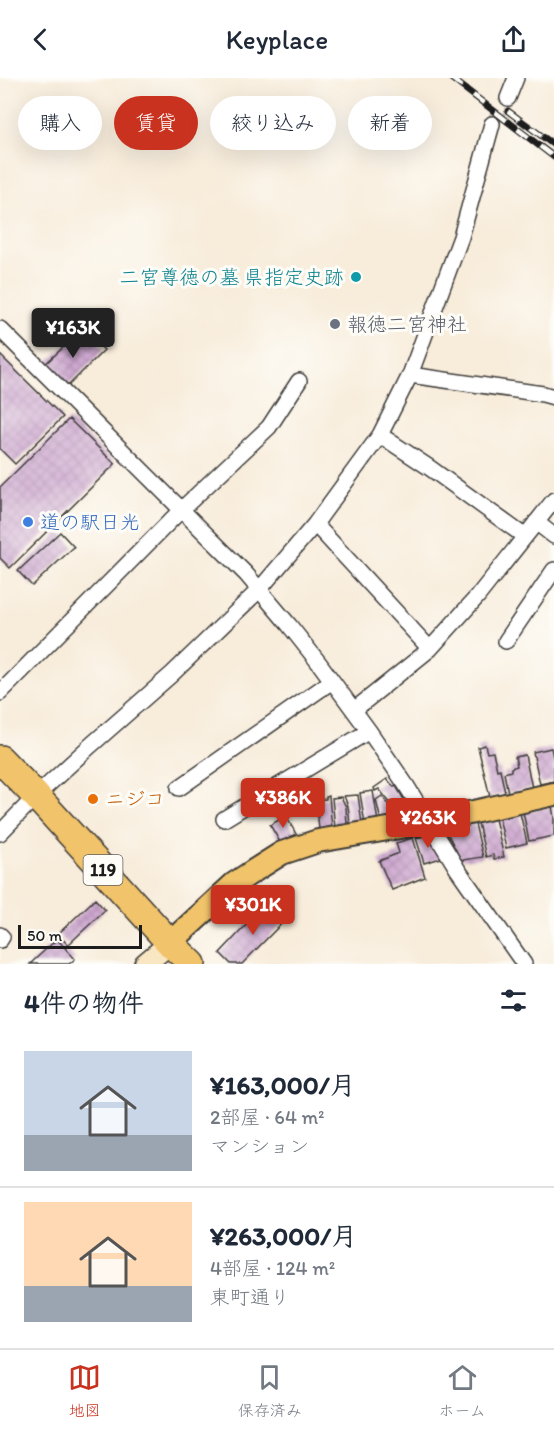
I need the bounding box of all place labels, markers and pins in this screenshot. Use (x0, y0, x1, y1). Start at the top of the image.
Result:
place label: 二宮尊徳の墓 県指定史跡 (120, 265, 344, 289)
marker: 二宮尊徳の墓 県指定史跡 (349, 270, 363, 284)
pin: ¥163K (31, 308, 115, 359)
place label: 報徳二宮神社 (347, 312, 467, 336)
marker: 報徳二宮神社 (328, 317, 342, 331)
place label: 道の駅日光 (40, 510, 140, 534)
marker: 道の駅日光 (21, 515, 35, 529)
pin: ¥386K (241, 778, 325, 829)
place label: ニジコ (105, 787, 165, 811)
marker: ニジコ (86, 792, 100, 806)
pin: ¥263K (386, 798, 470, 849)
pin: ¥301K (211, 885, 295, 936)

